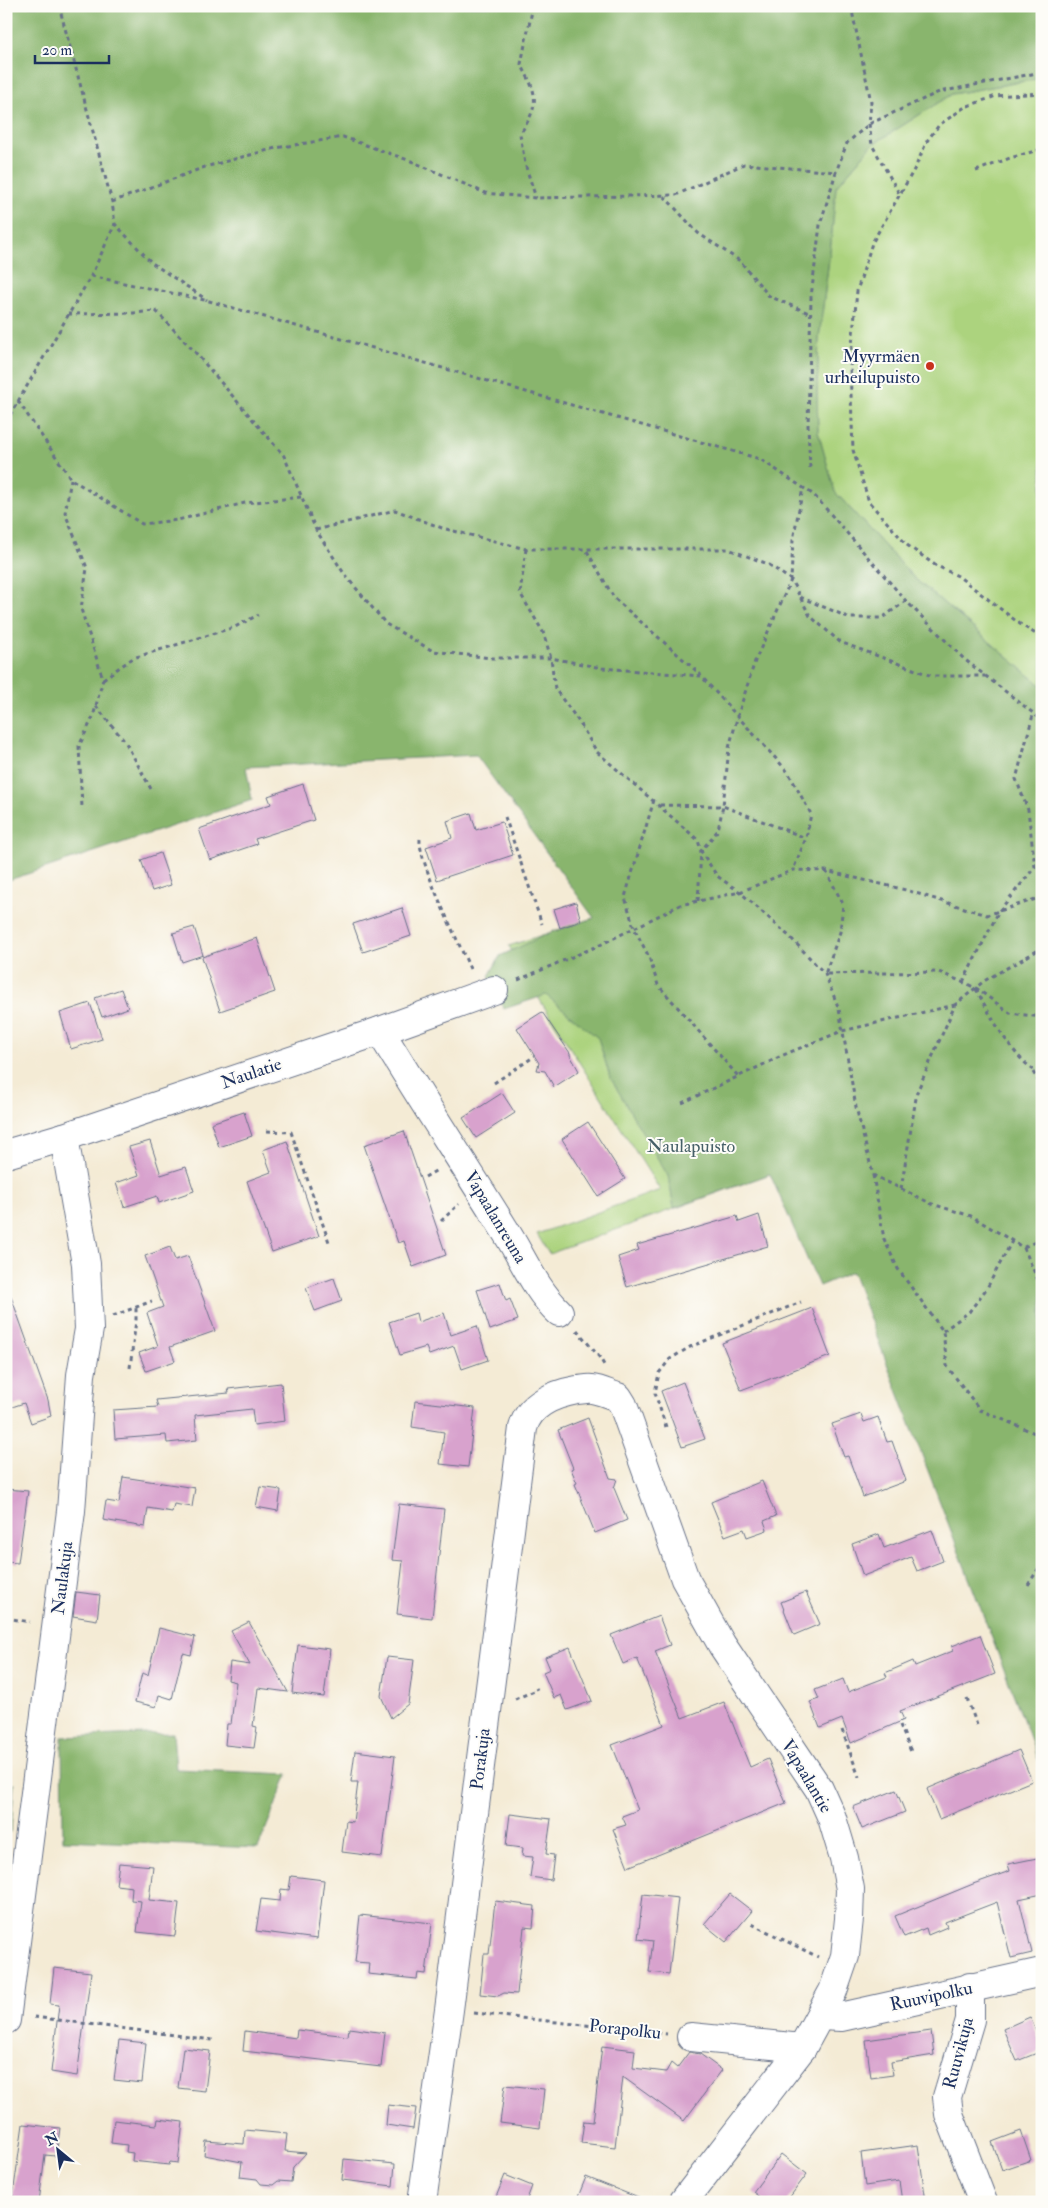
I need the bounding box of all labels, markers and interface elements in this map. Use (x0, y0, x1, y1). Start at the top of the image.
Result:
scale bar (35, 32, 109, 64)
text: 20 m (42, 41, 72, 60)
place label: Myyrmäen urheilupuisto (825, 345, 920, 389)
marker: Myyrmäen urheilupuisto (924, 360, 936, 372)
street label: Naulatie (218, 1052, 285, 1095)
park label: Naulapuisto (647, 1135, 735, 1158)
street label: Vapaalanreuna (459, 1167, 533, 1268)
street label: Naulakuja (47, 1539, 78, 1616)
street label: Porakuja (465, 1726, 496, 1791)
street label: Vapaalantie (776, 1735, 838, 1818)
street label: Ruuvipolku (888, 1977, 975, 2016)
street label: Porapolku (587, 2014, 662, 2045)
street label: Ruuvikuja (938, 2014, 979, 2091)
north arrow (32, 2126, 82, 2176)
text: N (41, 2128, 62, 2150)

